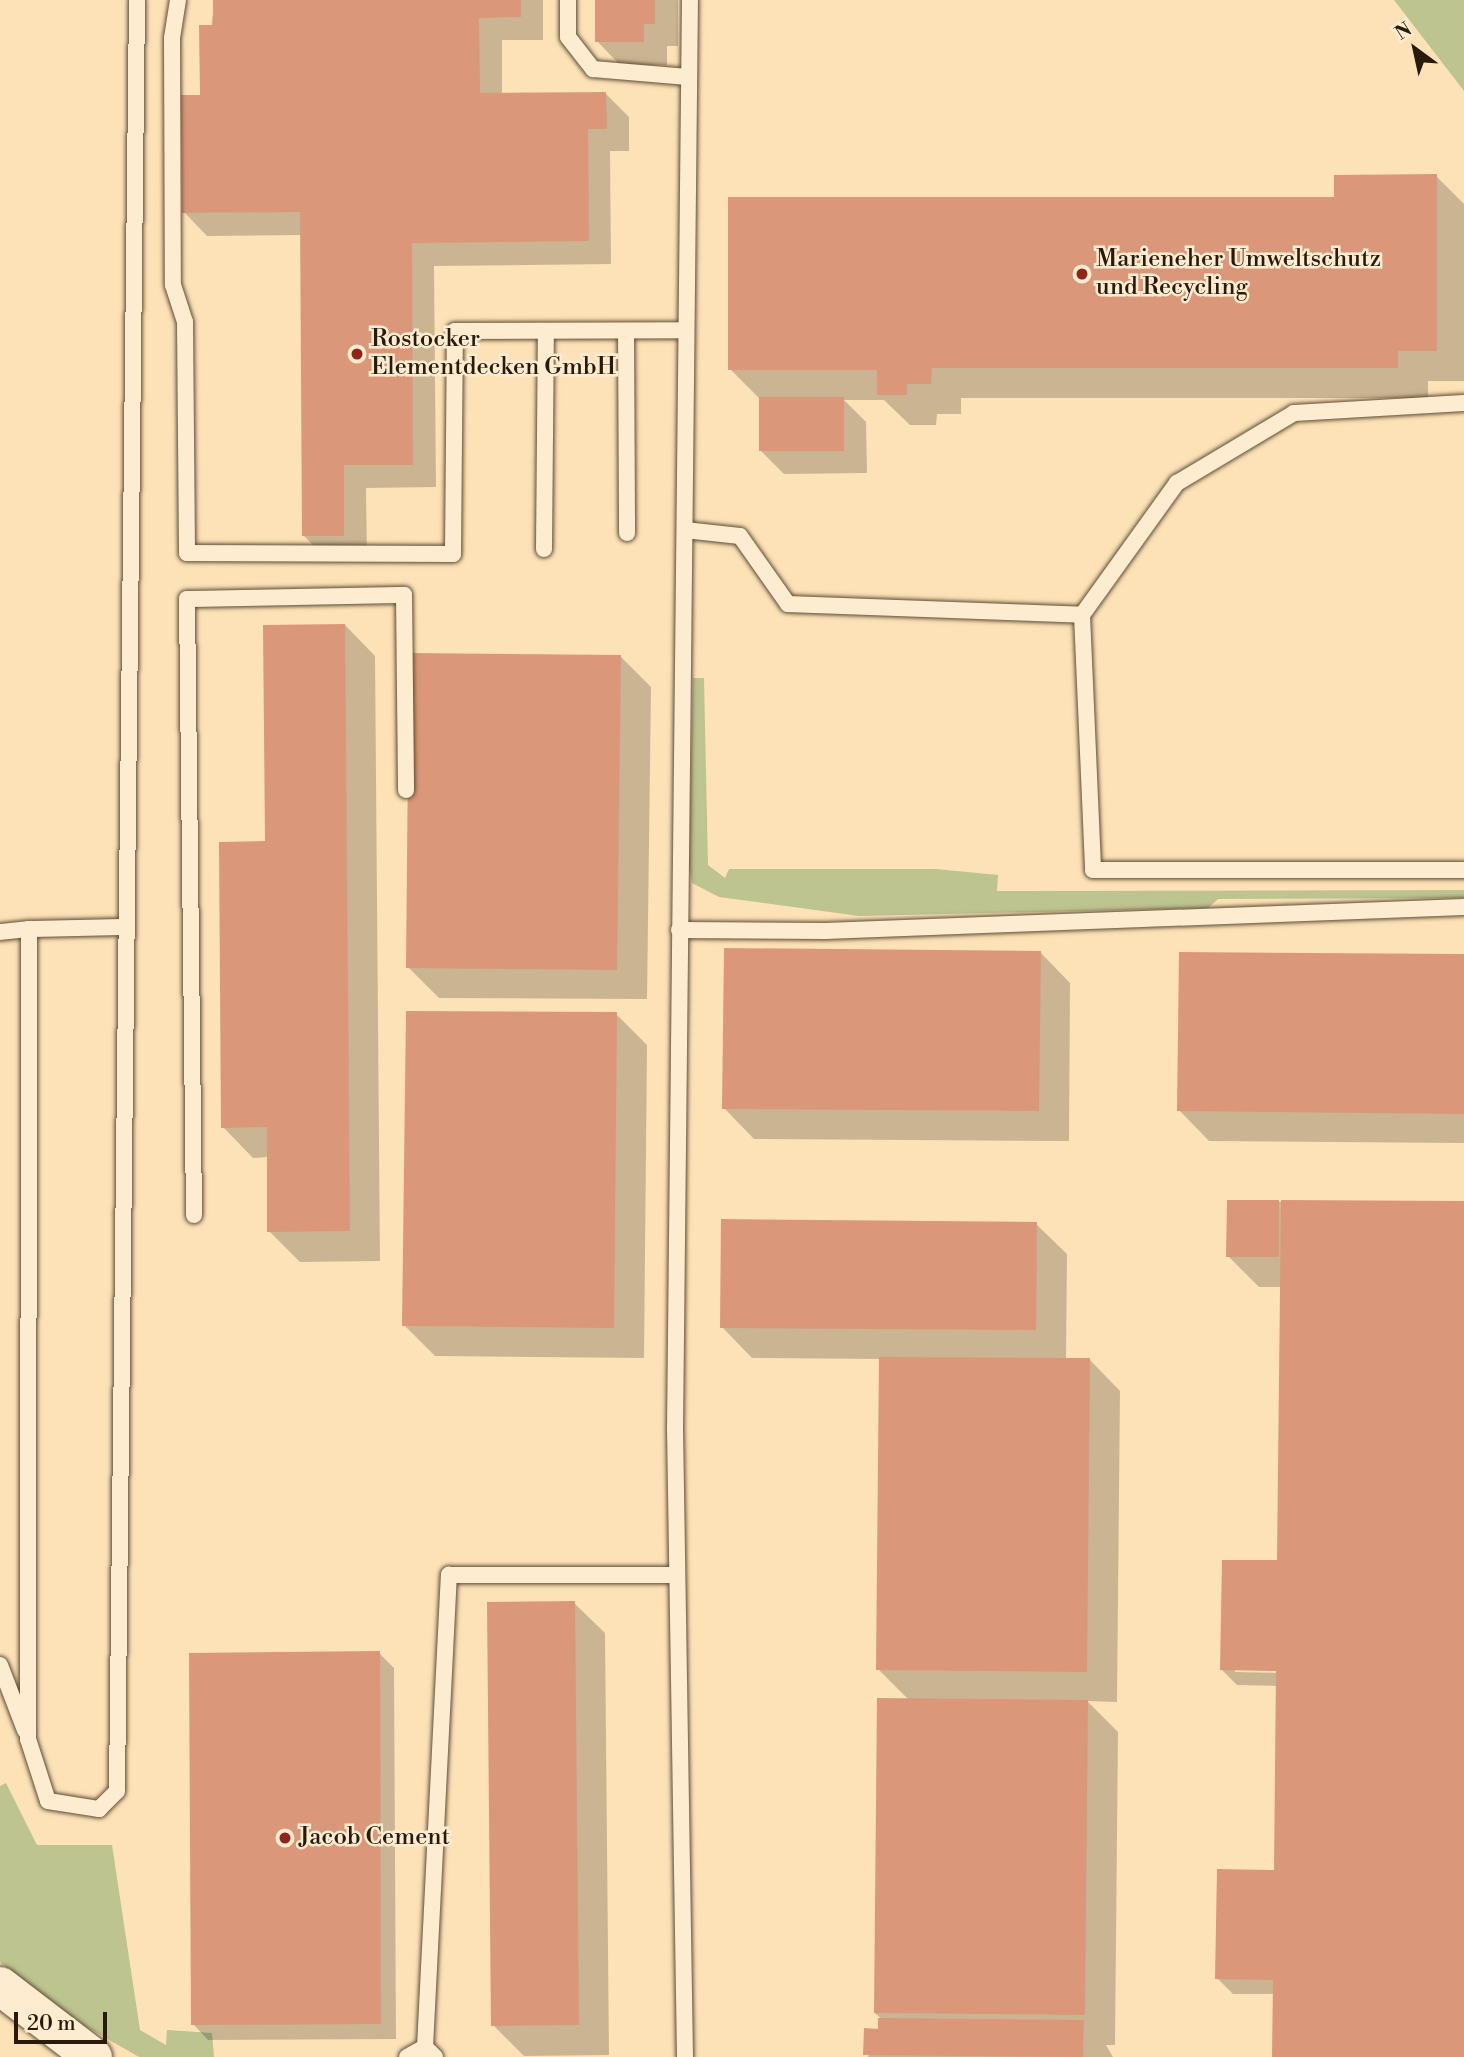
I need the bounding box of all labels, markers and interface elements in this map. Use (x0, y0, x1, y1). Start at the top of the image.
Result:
north arrow (1380, 14, 1450, 84)
text: N (1391, 17, 1416, 46)
place label: Marieneher Umweltschutz und Recycling (1096, 246, 1381, 302)
marker: Marieneher Umweltschutz und Recycling (1074, 266, 1090, 282)
place label: Rostocker Elementdecken GmbH (371, 326, 616, 382)
marker: Rostocker Elementdecken GmbH (349, 346, 365, 362)
place label: Jacob Cement (299, 1824, 450, 1852)
marker: Jacob Cement (277, 1830, 293, 1846)
scale bar (18, 1997, 110, 2041)
text: 20 m (27, 2011, 76, 2037)

